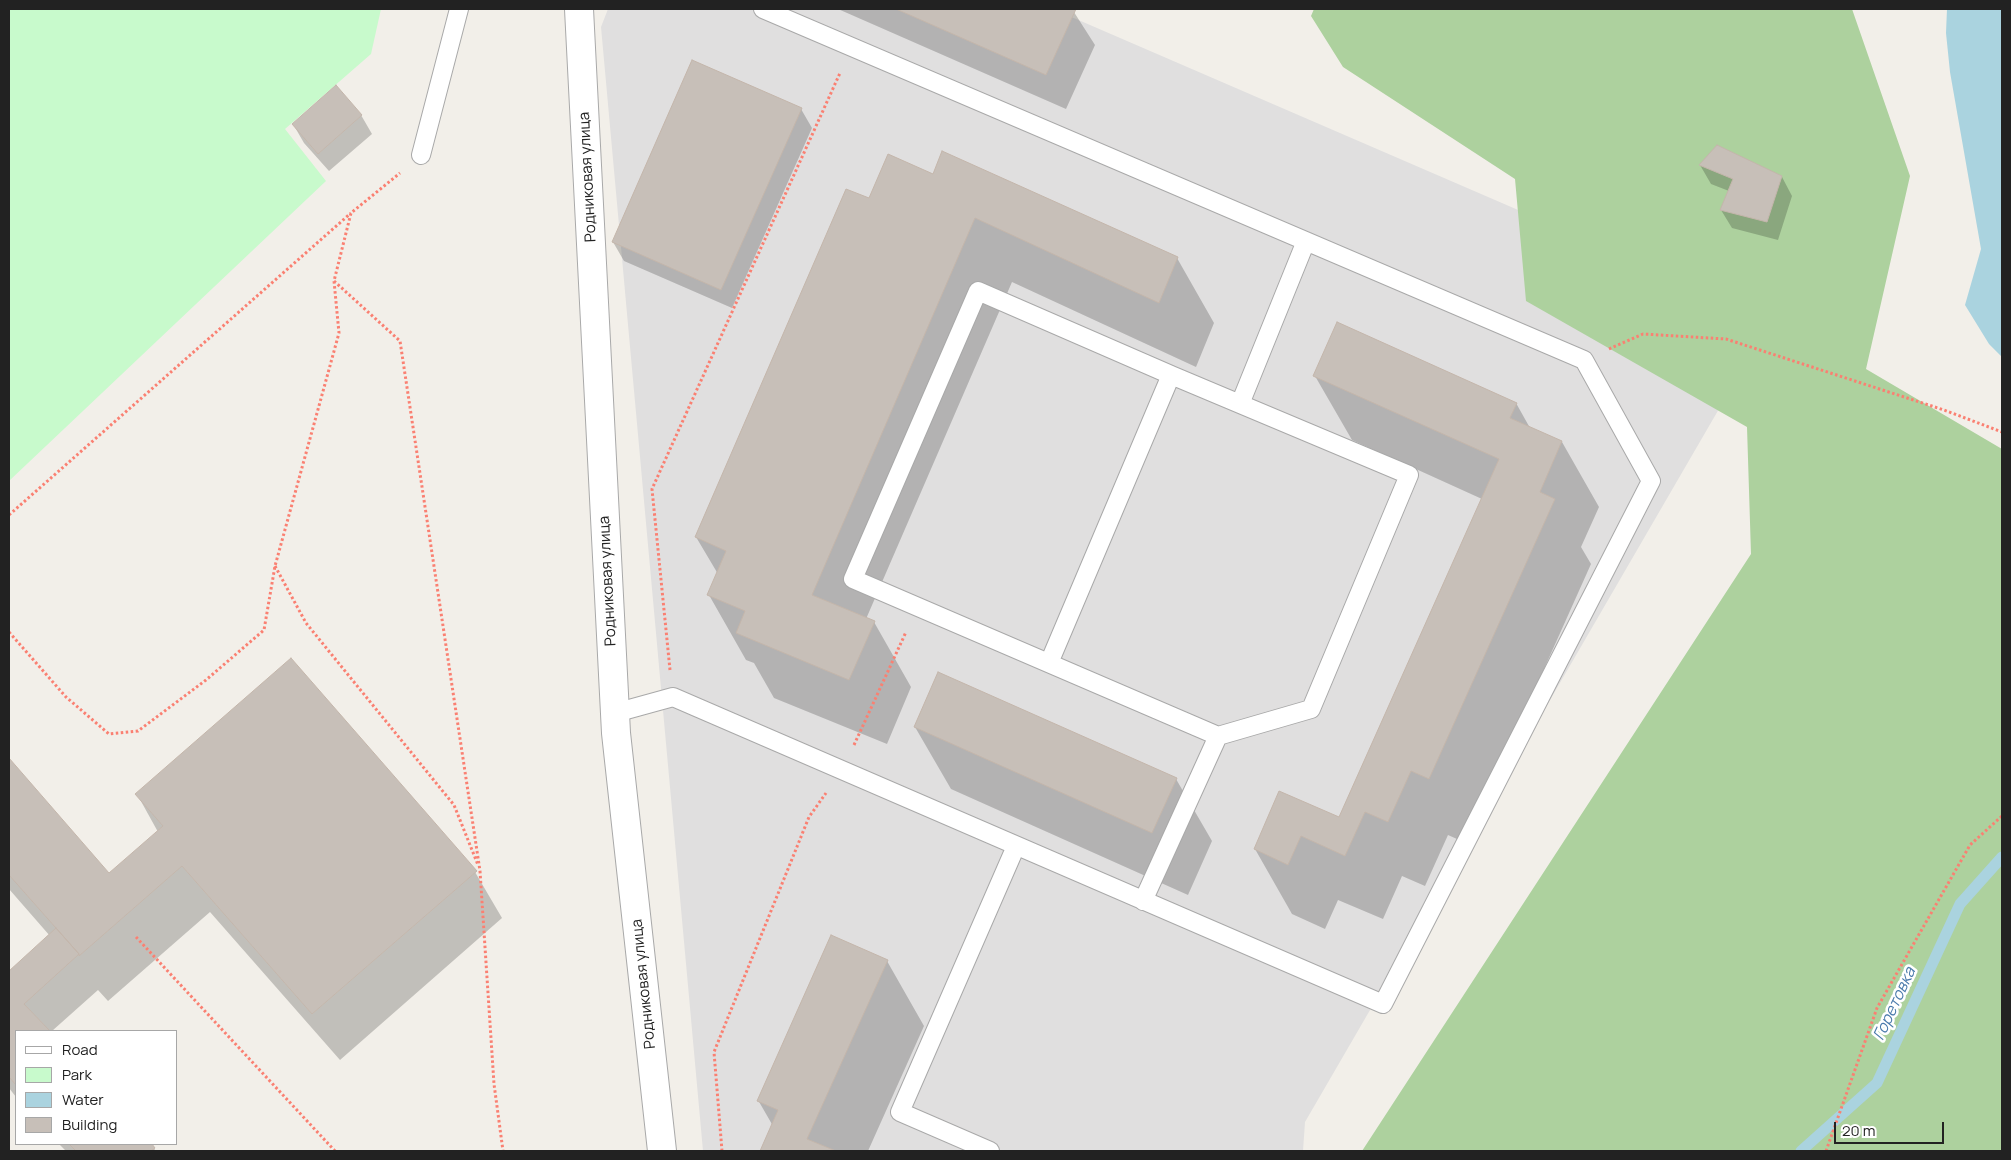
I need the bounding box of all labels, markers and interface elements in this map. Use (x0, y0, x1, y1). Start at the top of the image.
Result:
street label: Родниковая улица (576, 111, 600, 243)
street label: Родниковая улица (596, 515, 620, 647)
street label: Родниковая улица (628, 918, 660, 1050)
water label: Горетовка (1870, 965, 1920, 1043)
legend (15, 1030, 178, 1145)
text: Road (62, 1039, 98, 1060)
text: Park (62, 1064, 92, 1085)
text: Water (62, 1089, 104, 1110)
scale bar (1836, 1112, 1946, 1144)
text: Building (62, 1114, 117, 1135)
text: 20 m (1842, 1120, 1875, 1141)

